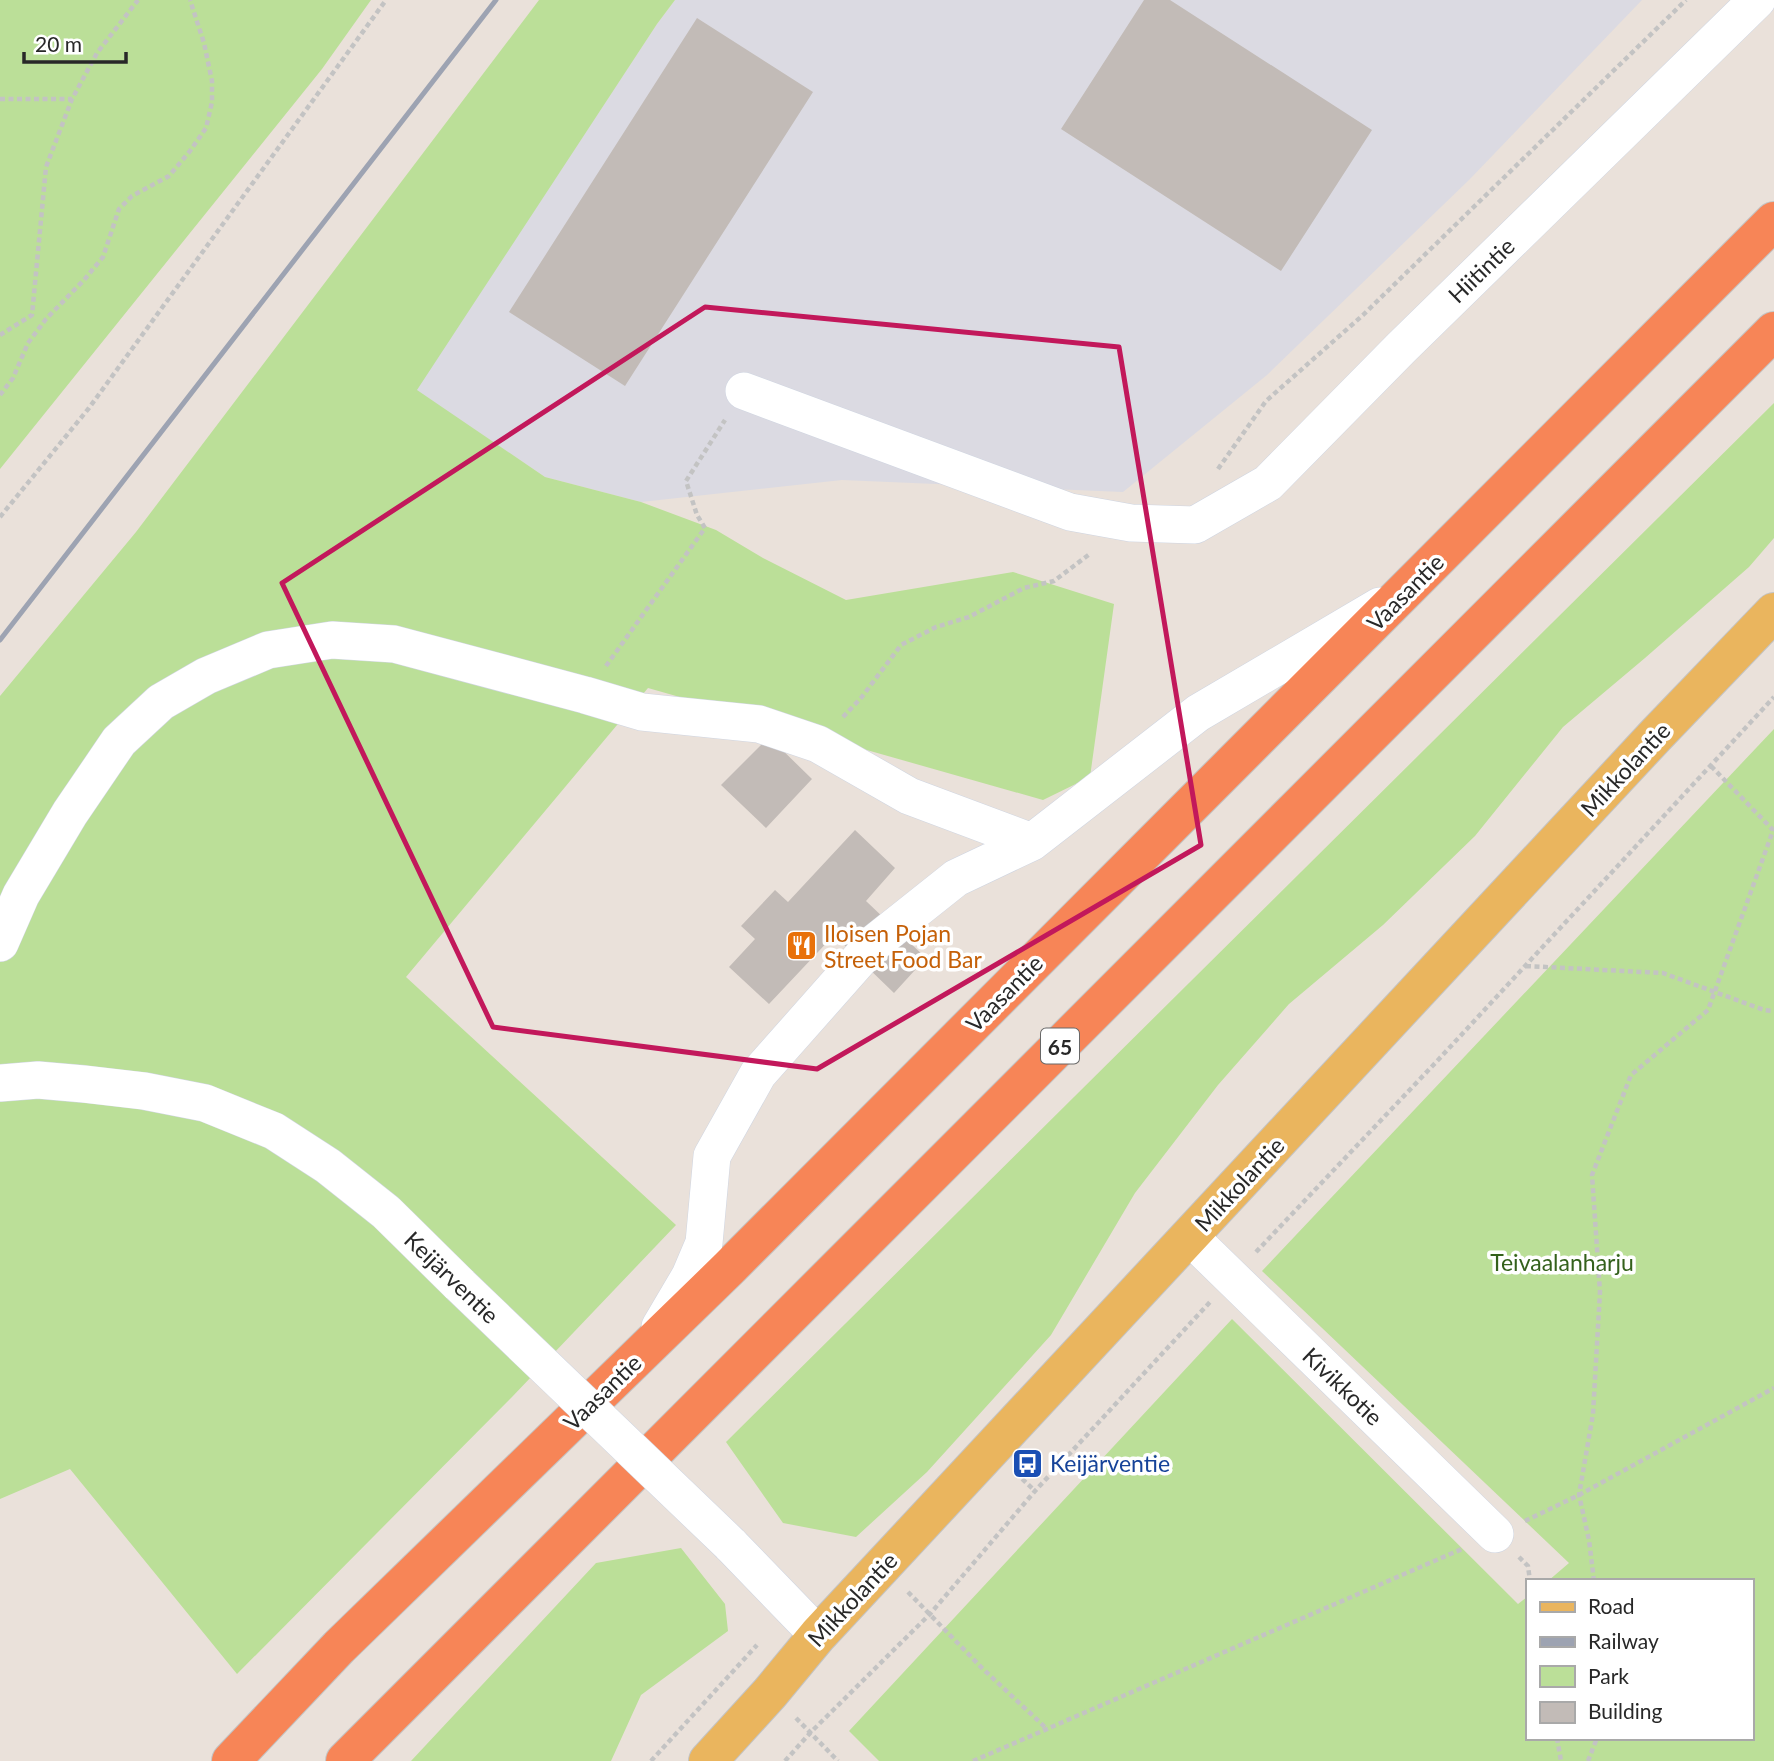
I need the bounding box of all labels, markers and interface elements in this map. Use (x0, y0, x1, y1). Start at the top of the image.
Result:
scale bar (24, 21, 126, 65)
text: 20 m (35, 31, 82, 56)
street label: Hiitintie (1442, 232, 1520, 308)
street label: Vaasantie (1361, 548, 1449, 636)
street label: Mikkolantie (1574, 716, 1676, 822)
place label: Iloisen Pojan Street Food Bar (824, 919, 982, 973)
restaurant icon: Iloisen Pojan Street Food Bar (784, 929, 818, 963)
street label: Vaasantie (960, 949, 1048, 1037)
road number: 65 (1041, 1028, 1079, 1064)
street label: Mikkolantie (1188, 1131, 1290, 1237)
street label: Keijärventie (399, 1225, 505, 1329)
park label: Teivaalanharju (1490, 1248, 1634, 1276)
street label: Kivikkotie (1297, 1341, 1389, 1431)
street label: Vaasantie (557, 1348, 647, 1436)
bus stop icon: Keijärventie (1010, 1446, 1044, 1480)
place label: Keijärventie (1050, 1449, 1170, 1477)
street label: Mikkolantie (801, 1546, 903, 1652)
legend (1526, 1579, 1753, 1740)
text: Road (1588, 1593, 1635, 1618)
text: Railway (1588, 1628, 1659, 1653)
text: Park (1588, 1663, 1629, 1688)
text: Building (1588, 1698, 1663, 1723)

